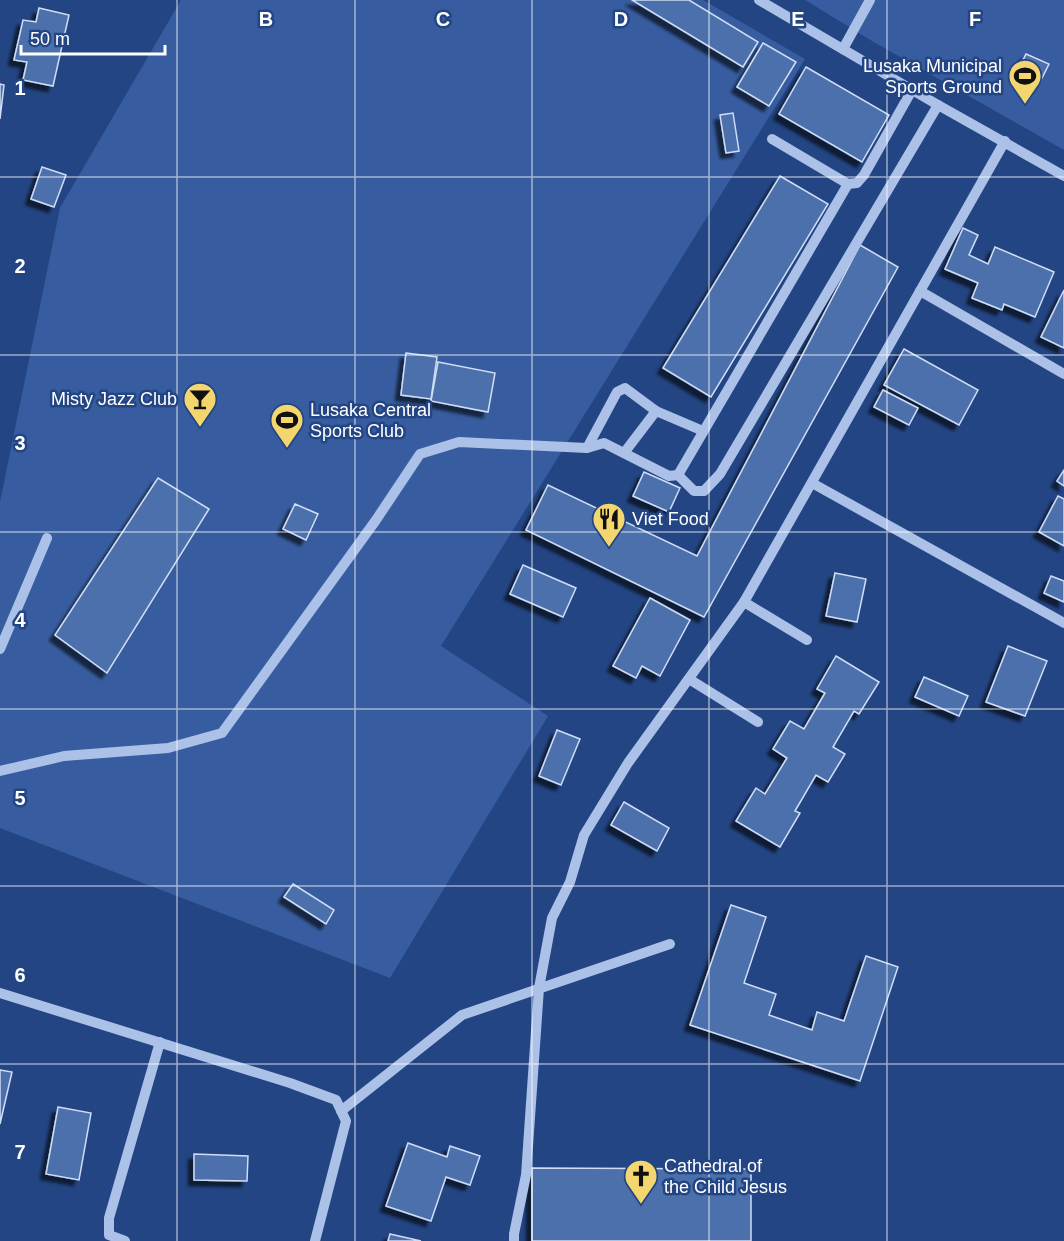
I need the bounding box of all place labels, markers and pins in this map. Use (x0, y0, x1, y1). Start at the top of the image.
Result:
place label: Lusaka Municipal Sports Ground (863, 56, 1002, 97)
sports icon: Lusaka Municipal Sports Ground (1007, 58, 1043, 105)
bar icon: Misty Jazz Club (182, 381, 218, 428)
place label: Misty Jazz Club (51, 389, 177, 409)
place label: Lusaka Central Sports Club (310, 400, 431, 441)
sports icon: Lusaka Central Sports Club (269, 402, 305, 449)
restaurant icon: Viet Food (591, 501, 627, 548)
place label: Viet Food (632, 509, 709, 529)
place label: Cathedral of the Child Jesus (664, 1156, 787, 1197)
church icon: Cathedral of the Child Jesus (623, 1158, 659, 1205)

